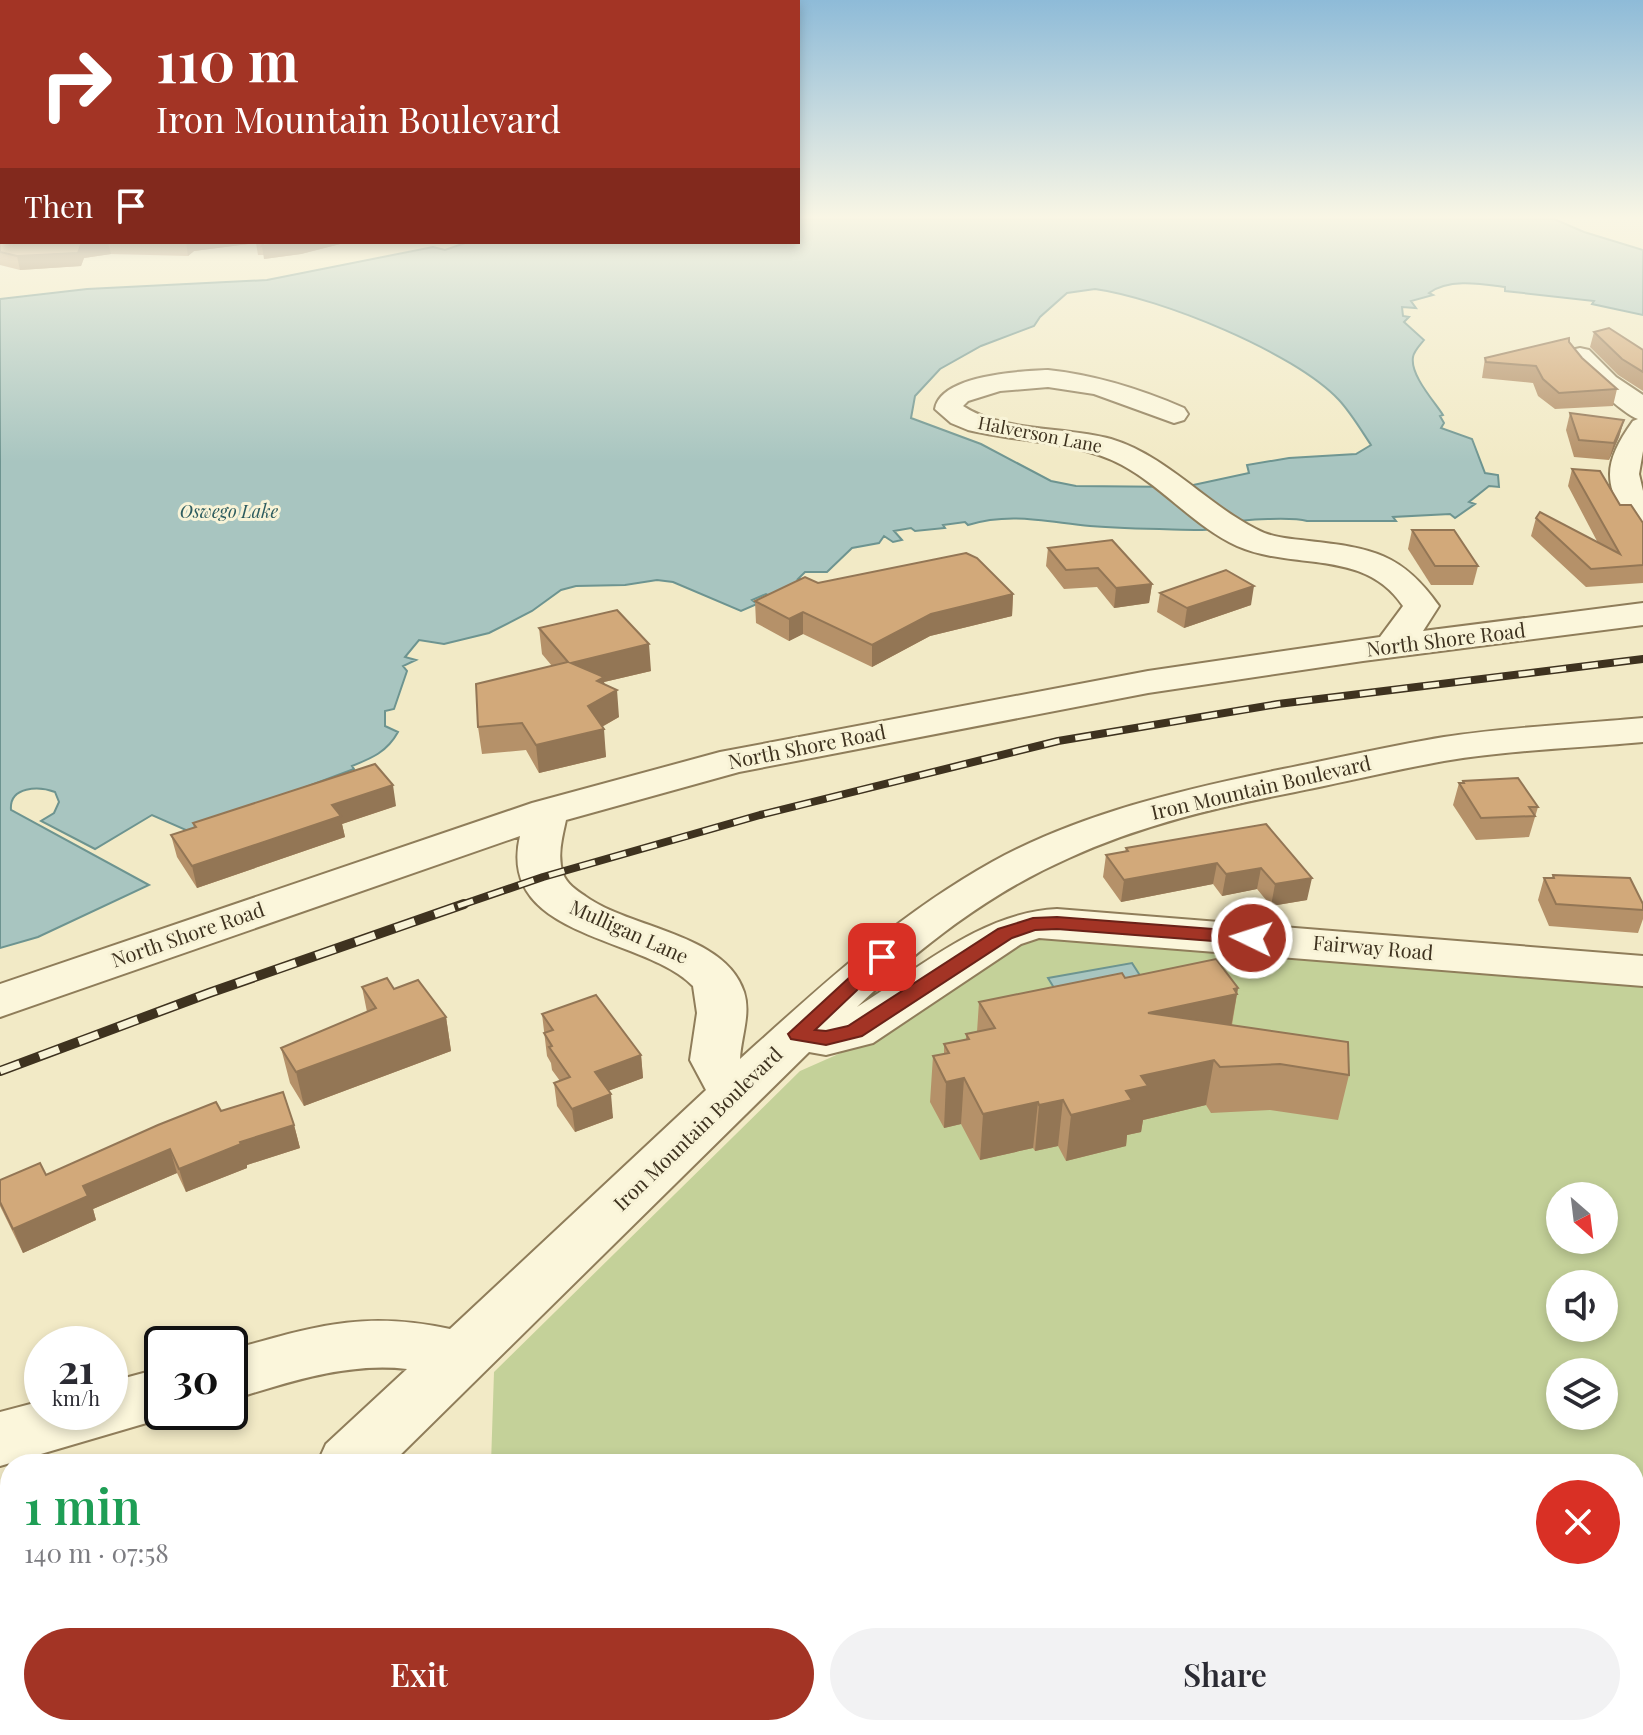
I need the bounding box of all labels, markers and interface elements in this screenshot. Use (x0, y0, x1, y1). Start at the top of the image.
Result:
text: 110 m (156, 22, 299, 97)
icon: right (24, 32, 128, 136)
text: Iron Mountain Boulevard (156, 94, 561, 142)
icon: arrive (109, 184, 153, 228)
text: Then (24, 186, 93, 226)
street label: Halverson Lane (976, 410, 1104, 458)
water label: Oswego Lake (180, 499, 278, 523)
street label: North Shore Road (1365, 615, 1527, 662)
street label: North Shore Road (726, 717, 888, 774)
street label: Iron Mountain Boulevard (1148, 748, 1374, 825)
street label: Mulligan Lane (566, 892, 693, 969)
street label: North Shore Road (107, 895, 268, 972)
position arrow (1210, 896, 1294, 980)
pin (848, 923, 916, 991)
street label: Fairway Road (1312, 928, 1435, 965)
icon: arrive (860, 935, 904, 979)
street label: Iron Mountain Boulevard (607, 1040, 787, 1216)
north arrow (1546, 1182, 1618, 1254)
map controls (1546, 1182, 1618, 1430)
button: sound (1546, 1270, 1618, 1342)
speed limit sign: 30 (144, 1326, 248, 1430)
text: 21 (58, 1341, 94, 1394)
button: layers (1546, 1358, 1618, 1430)
text: km/h (52, 1384, 100, 1411)
text: 1 min (24, 1473, 141, 1537)
button: close (1536, 1480, 1620, 1564)
text: 140 m · 07:58 (24, 1535, 169, 1570)
button: Exit (24, 1628, 814, 1720)
button: Share (830, 1628, 1620, 1720)

